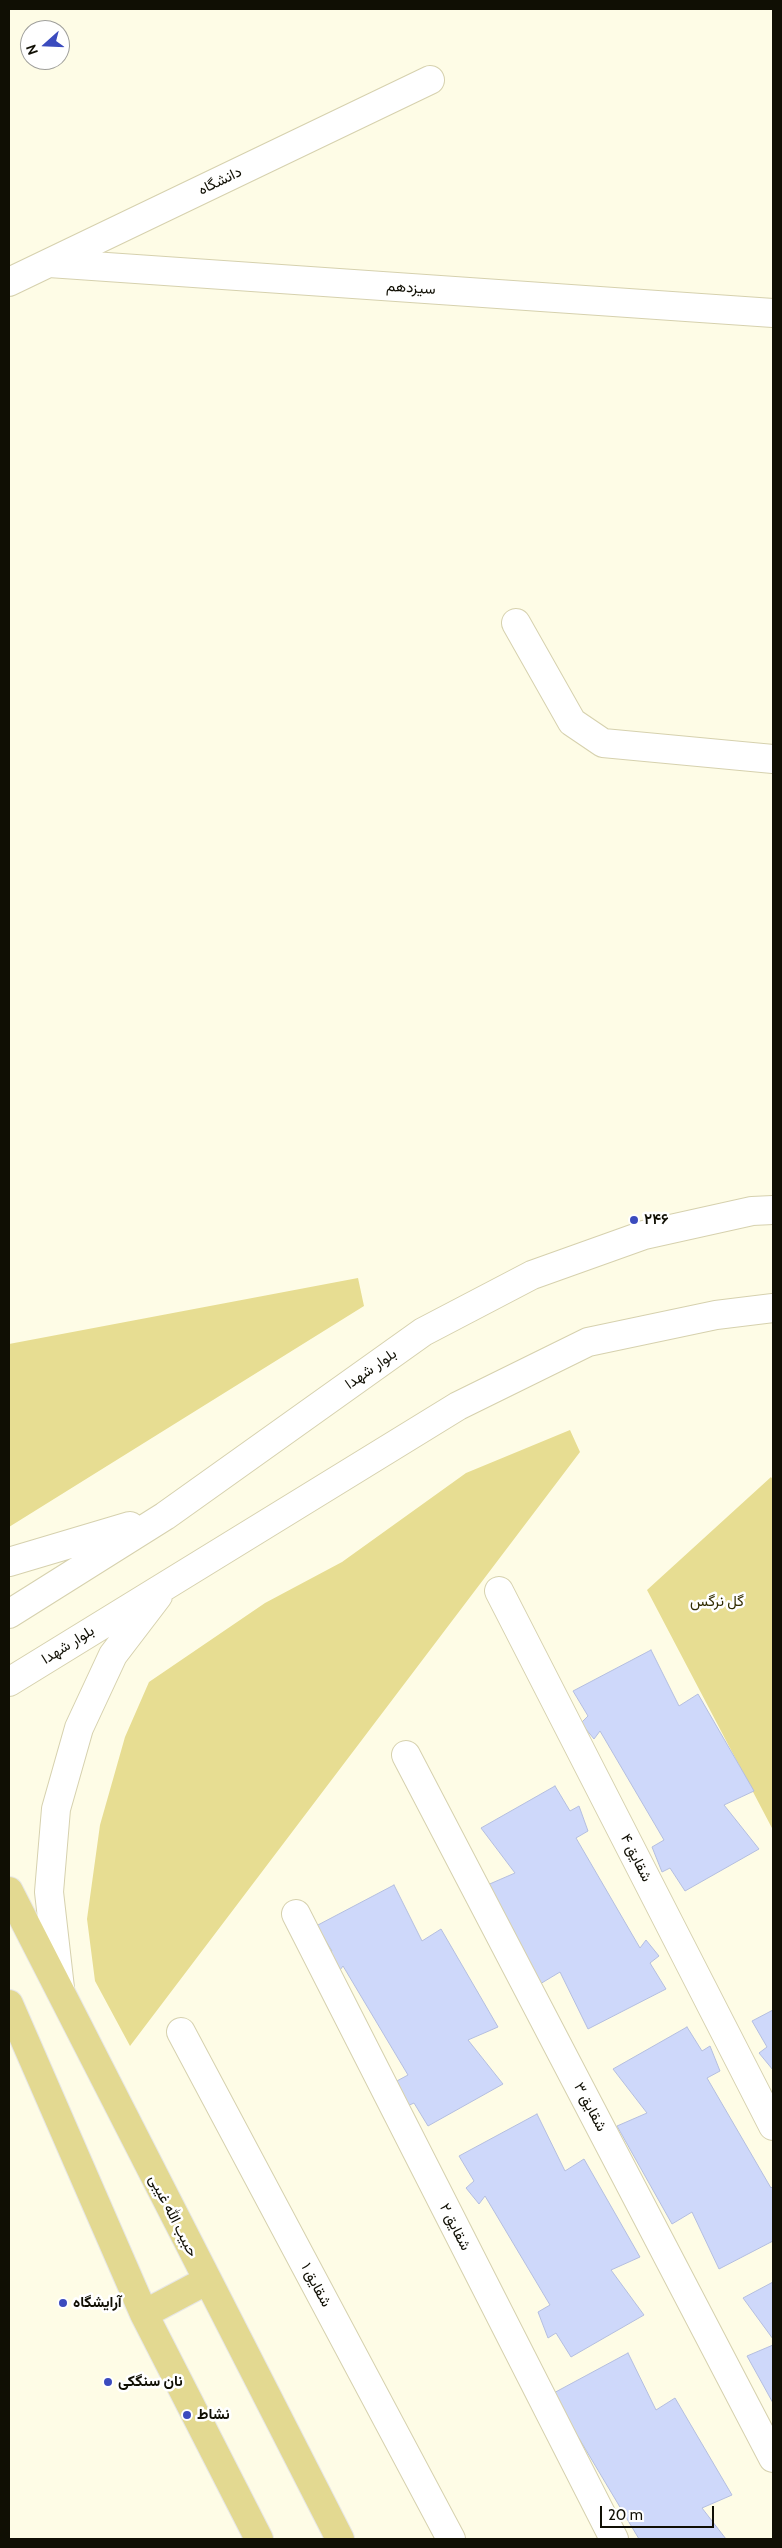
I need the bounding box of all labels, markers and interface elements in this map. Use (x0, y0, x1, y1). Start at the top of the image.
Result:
north arrow (20, 20, 70, 70)
text: N (22, 42, 42, 58)
street label: دانشگاه (195, 163, 245, 199)
street label: سیزدهم (386, 277, 436, 299)
place label: ۲۴۶ (644, 1211, 669, 1229)
marker: ۲۴۶ (628, 1214, 640, 1226)
street label: بلوار شهدا (342, 1345, 400, 1393)
park label: گل نرگس (690, 1593, 744, 1611)
street label: بلوار شهدا (38, 1622, 98, 1668)
street label: شقایق ۴ (616, 1831, 656, 1885)
street label: شقایق ۳ (570, 2080, 610, 2134)
street label: حبیب الله غیبی (145, 2172, 201, 2260)
street label: شقایق ۲ (435, 2200, 475, 2254)
street label: شقایق ۱ (297, 2260, 335, 2310)
place label: آرایشگاه (73, 2294, 122, 2312)
marker: آرایشگاه (57, 2297, 69, 2309)
place label: نان سنگکی (118, 2373, 183, 2391)
marker: نان سنگکی (102, 2376, 114, 2388)
place label: نشاط (197, 2406, 230, 2424)
marker: نشاط (181, 2409, 193, 2421)
scale bar (602, 2496, 716, 2528)
text: 20 m (608, 2506, 643, 2524)

